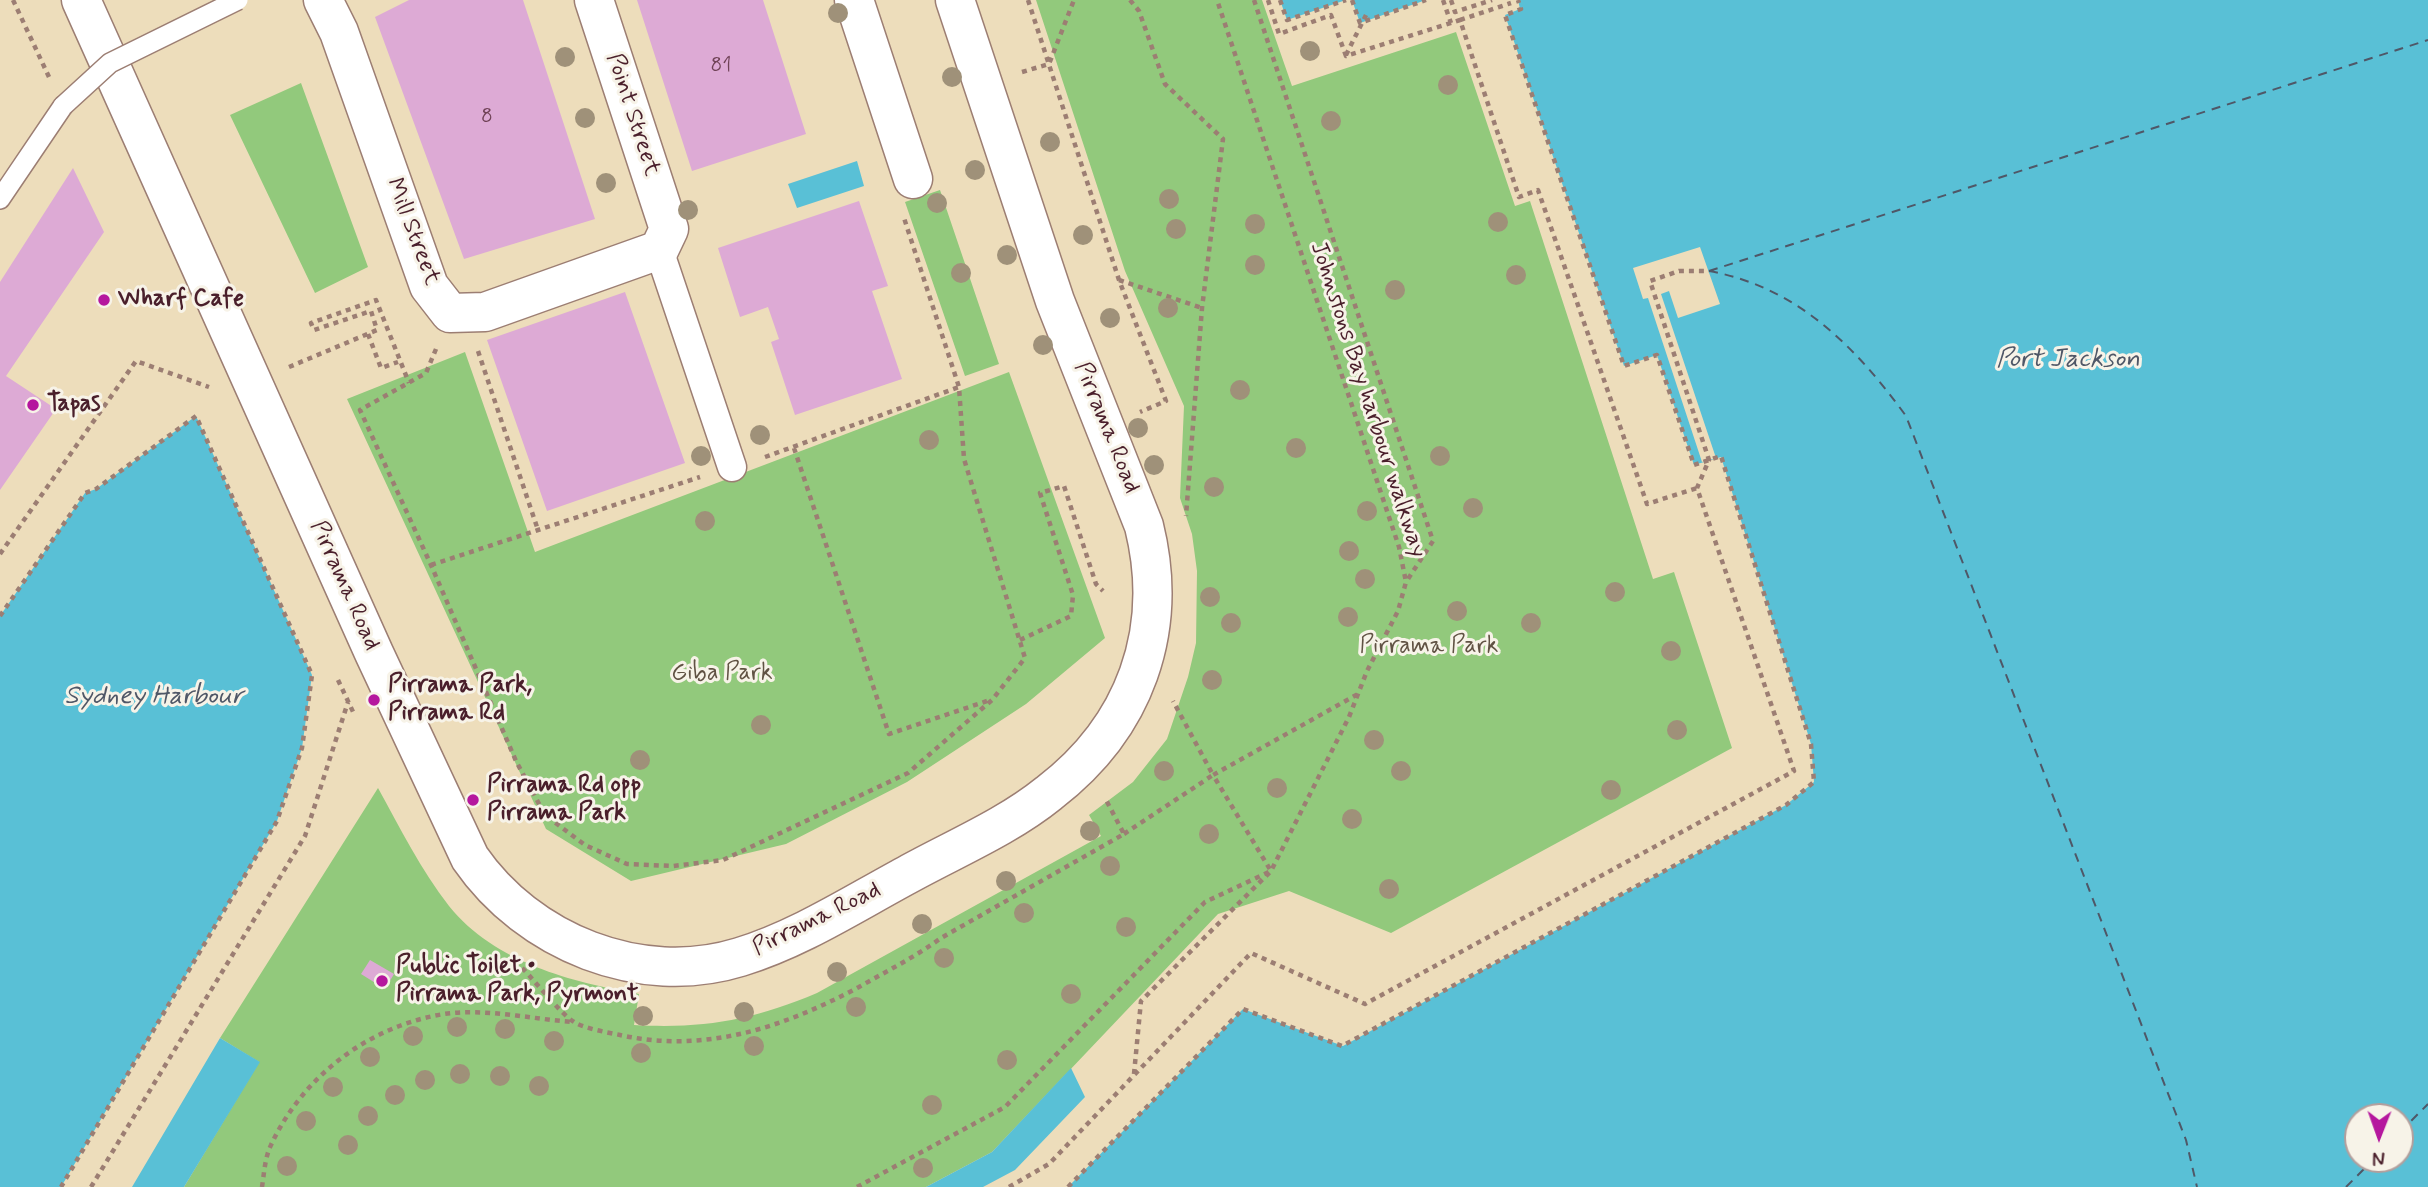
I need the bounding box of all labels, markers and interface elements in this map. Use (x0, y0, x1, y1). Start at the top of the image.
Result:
street label: Point Street (599, 50, 665, 180)
house number: 81 (711, 54, 731, 80)
house number: 8 (481, 105, 493, 131)
street label: Mill Street (378, 174, 446, 290)
street label: Johnstons Bay harbour walkway (1302, 239, 1432, 561)
place label: Wharf Cafe (118, 286, 244, 314)
marker: Wharf Cafe (96, 292, 112, 308)
water label: Port Jackson (1996, 345, 2140, 377)
street label: Pirrama Road (1067, 358, 1145, 498)
place label: Tapas (47, 391, 101, 419)
marker: Tapas (25, 397, 41, 413)
street label: Pirrama Road (303, 517, 385, 655)
park label: Pirrama Park (1360, 633, 1498, 661)
park label: Giba Park (671, 660, 773, 688)
place label: Pirrama Park, Pirrama Rd (388, 672, 532, 728)
water label: Sydney Harbour (64, 682, 244, 714)
marker: Pirrama Park, Pirrama Rd (366, 692, 382, 708)
place label: Pirrama Rd opp Pirrama Park (487, 772, 641, 828)
marker: Pirrama Rd opp Pirrama Park (465, 792, 481, 808)
street label: Pirrama Road (748, 877, 886, 963)
place label: Public Toilet • Pirrama Park, Pyrmont (396, 953, 638, 1009)
marker: Public Toilet • Pirrama Park, Pyrmont (374, 973, 390, 989)
north arrow (2344, 1103, 2414, 1173)
text: N (2372, 1145, 2385, 1170)

